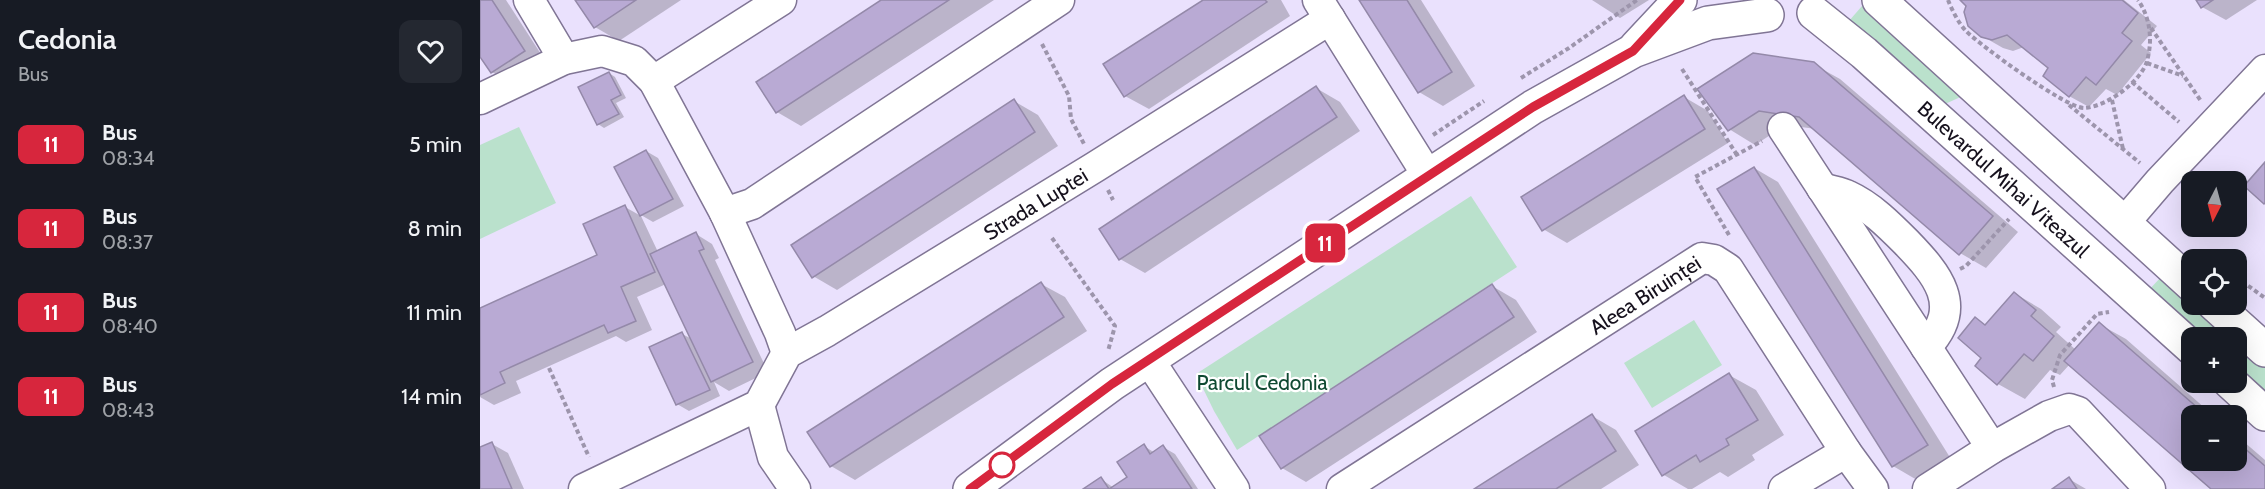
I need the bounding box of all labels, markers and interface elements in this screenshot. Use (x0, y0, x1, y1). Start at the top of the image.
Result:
button: heart (399, 20, 462, 83)
text: Cedonia (18, 22, 117, 56)
text: Bus (18, 62, 49, 86)
street label: Bulevardul Mihai Viteazul (1913, 95, 2095, 262)
text: Bus (102, 119, 137, 146)
text: 5 min (409, 131, 462, 158)
text: 11 (43, 132, 59, 157)
text: 08:34 (102, 146, 155, 170)
street label: Strada Luptei (979, 162, 1092, 245)
north arrow (2181, 171, 2247, 237)
map controls (2181, 171, 2247, 471)
text: Bus (102, 203, 137, 230)
text: 8 min (407, 215, 462, 242)
text: 11 (43, 216, 59, 241)
line badge: 11 (1298, 224, 1352, 262)
text: 08:37 (102, 230, 153, 254)
text: 11 (1317, 231, 1333, 256)
button: locate (2181, 249, 2247, 315)
street label: Aleea Biruinței (1585, 250, 1705, 339)
text: Bus (102, 287, 137, 314)
text: 11 min (406, 299, 462, 326)
text: 11 (43, 300, 59, 325)
text: 08:40 (102, 314, 158, 338)
button: + (2181, 327, 2247, 393)
park label: Parcul Cedonia (1196, 370, 1328, 395)
text: Bus (102, 371, 137, 398)
text: 14 min (401, 383, 462, 410)
text: 11 (43, 384, 59, 409)
text: 08:43 (102, 398, 155, 422)
button: − (2181, 405, 2247, 471)
unlabelled marker (989, 452, 1015, 478)

